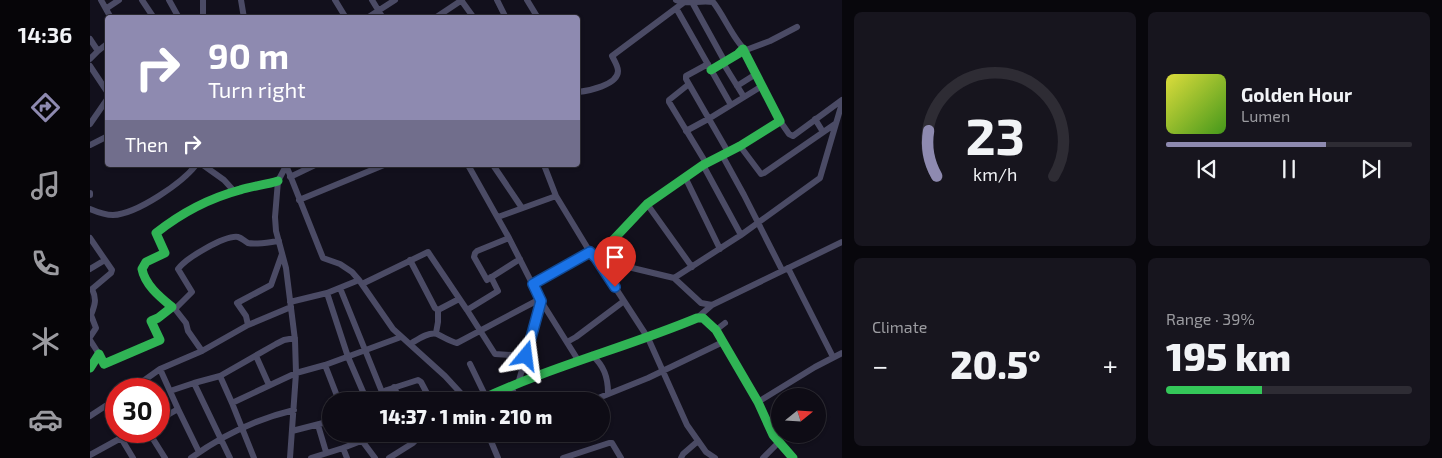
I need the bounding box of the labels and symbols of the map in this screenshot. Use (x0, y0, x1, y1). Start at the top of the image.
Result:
pin (594, 236, 636, 287)
position arrow (499, 329, 551, 381)
speed limit sign: 30 (105, 378, 170, 443)
north arrow (771, 388, 826, 442)

